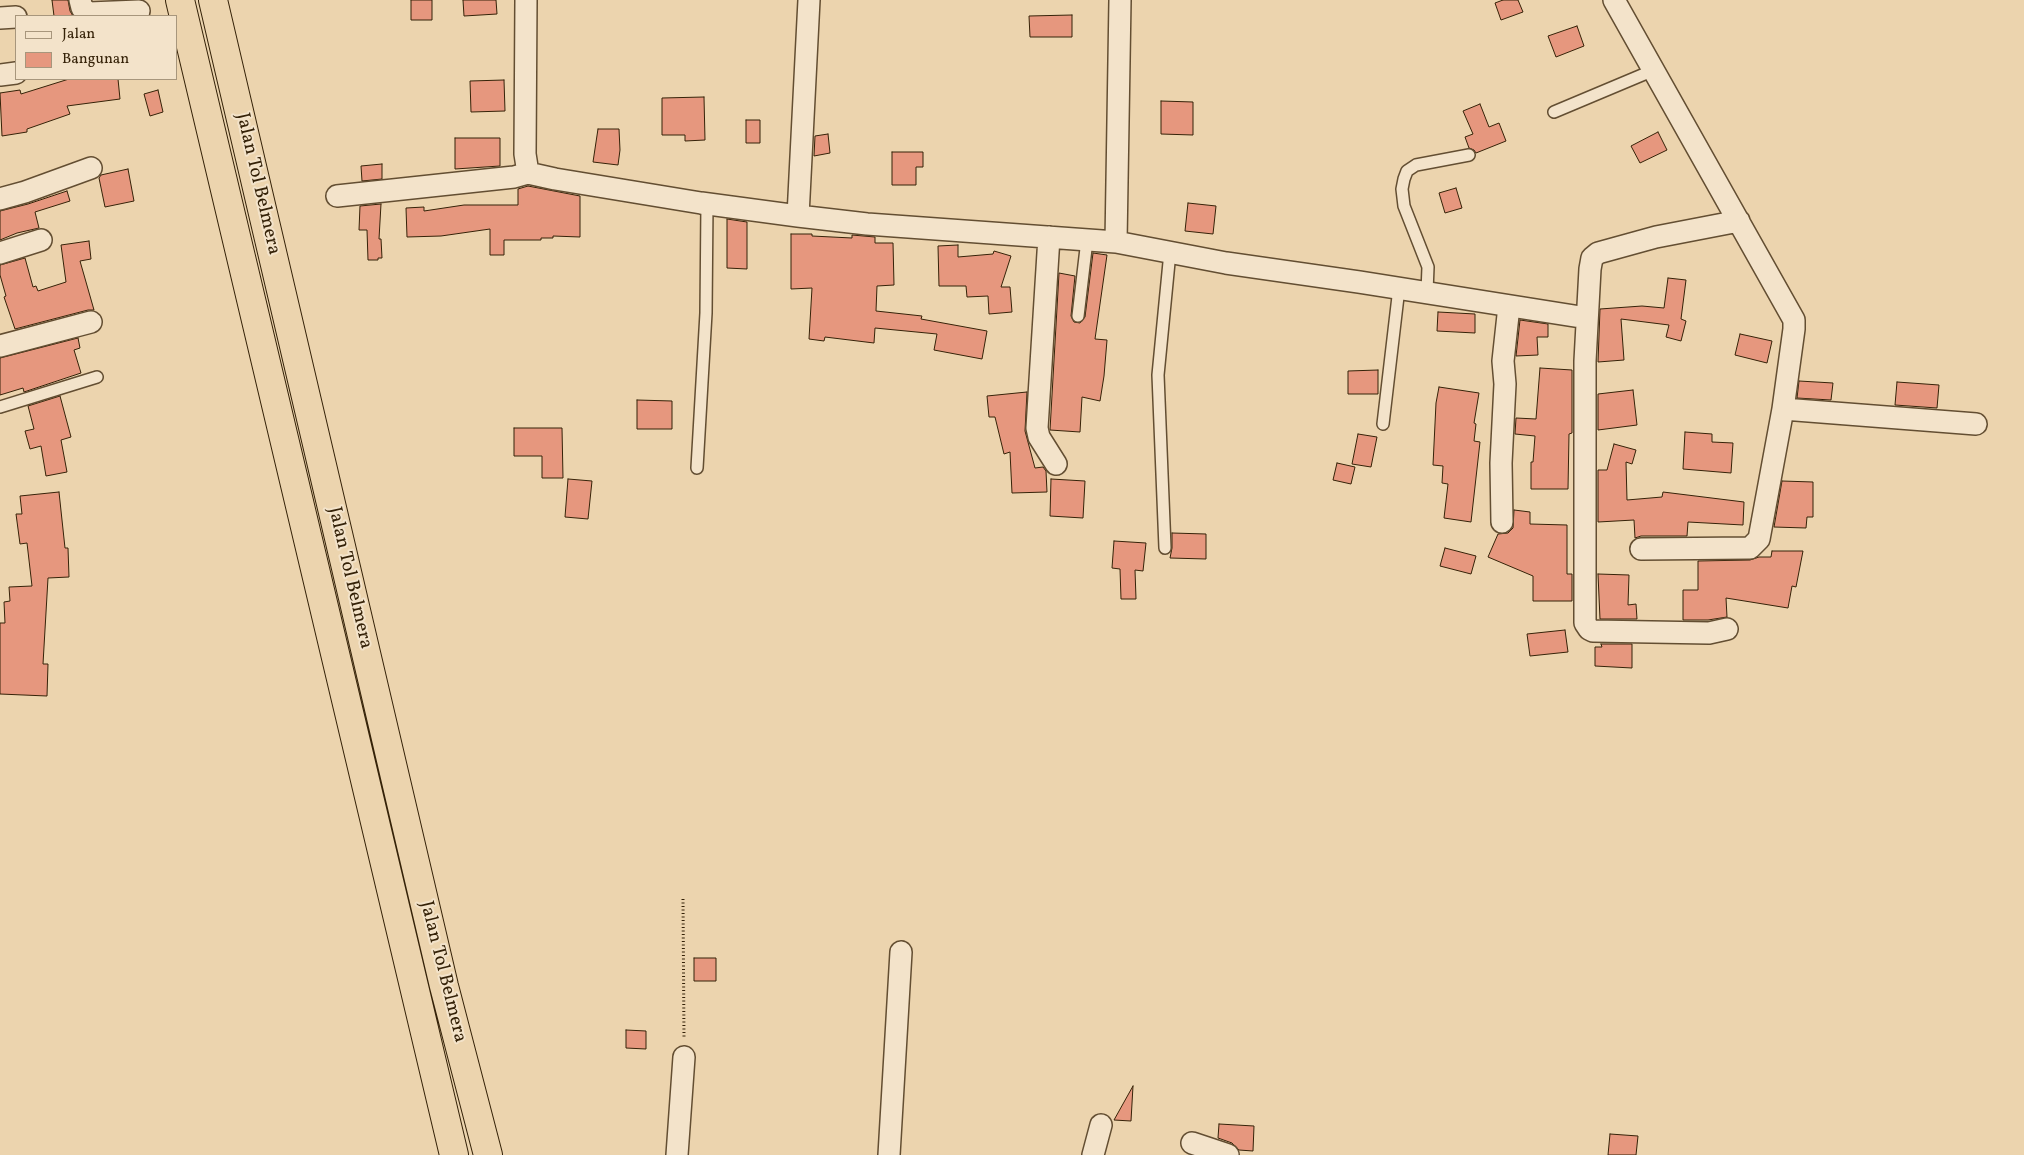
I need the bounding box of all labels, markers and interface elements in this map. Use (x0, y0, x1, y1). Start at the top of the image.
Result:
legend (15, 15, 178, 80)
text: Jalan (62, 24, 95, 45)
text: Bangunan (62, 49, 129, 70)
street label: Jalan Tol Belmera (230, 111, 284, 257)
street label: Jalan Tol Belmera (322, 505, 376, 651)
street label: Jalan Tol Belmera (413, 899, 471, 1045)

